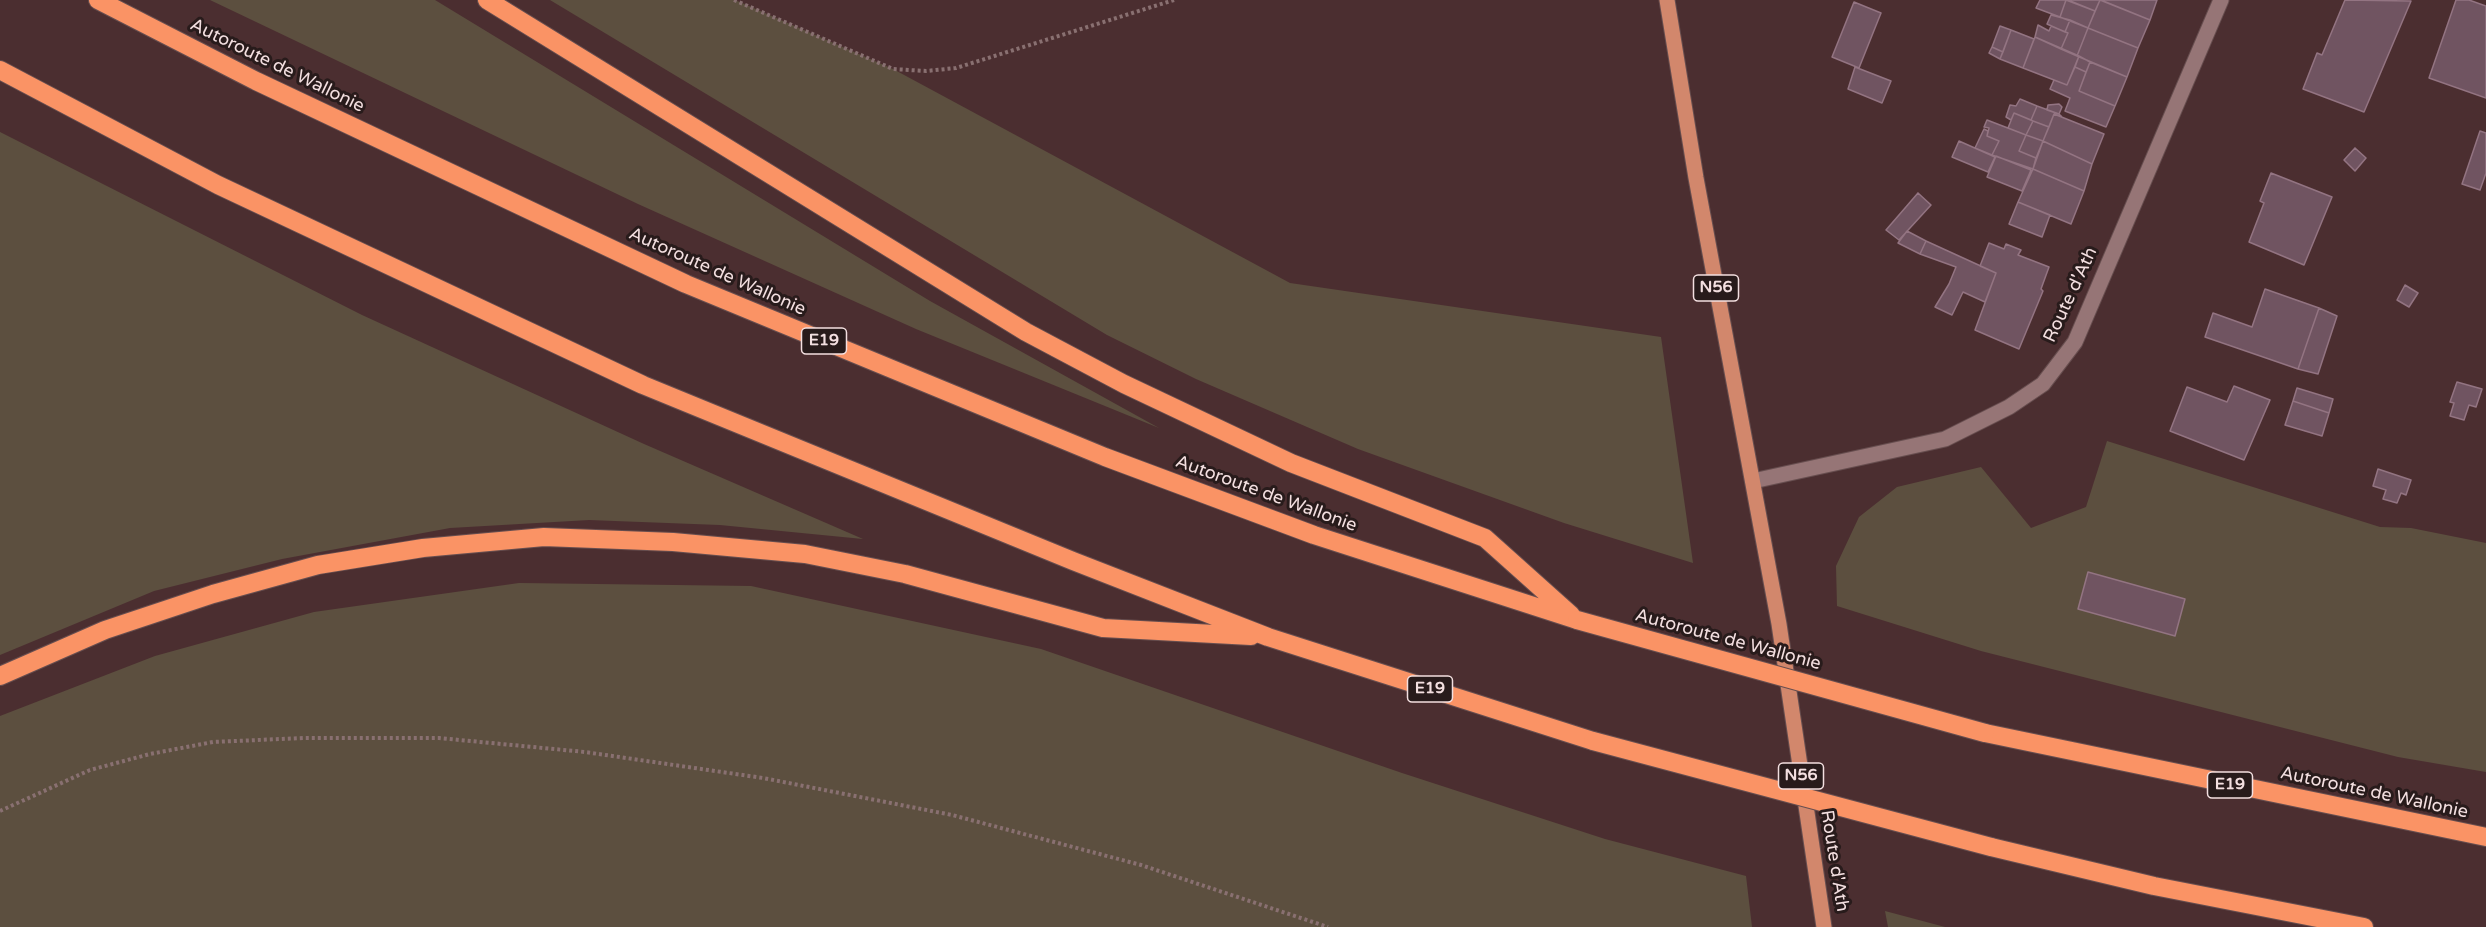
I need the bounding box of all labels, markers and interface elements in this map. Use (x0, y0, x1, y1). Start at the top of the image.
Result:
street label: Autoroute de Wallonie (186, 14, 368, 118)
street label: Autoroute de Wallonie (625, 223, 809, 321)
street label: Route d'Ath (2040, 244, 2102, 346)
road number: N56 (1694, 275, 1738, 301)
road number: E19 (802, 328, 846, 354)
street label: Autoroute de Wallonie (1172, 451, 1360, 537)
street label: Autoroute de Wallonie (1633, 605, 1823, 675)
road number: E19 (1408, 676, 1452, 702)
road number: N56 (1778, 763, 1824, 789)
street label: Autoroute de Wallonie (2278, 763, 2470, 823)
road number: E19 (2208, 772, 2252, 798)
street label: Route d'Ath (1815, 809, 1853, 913)

